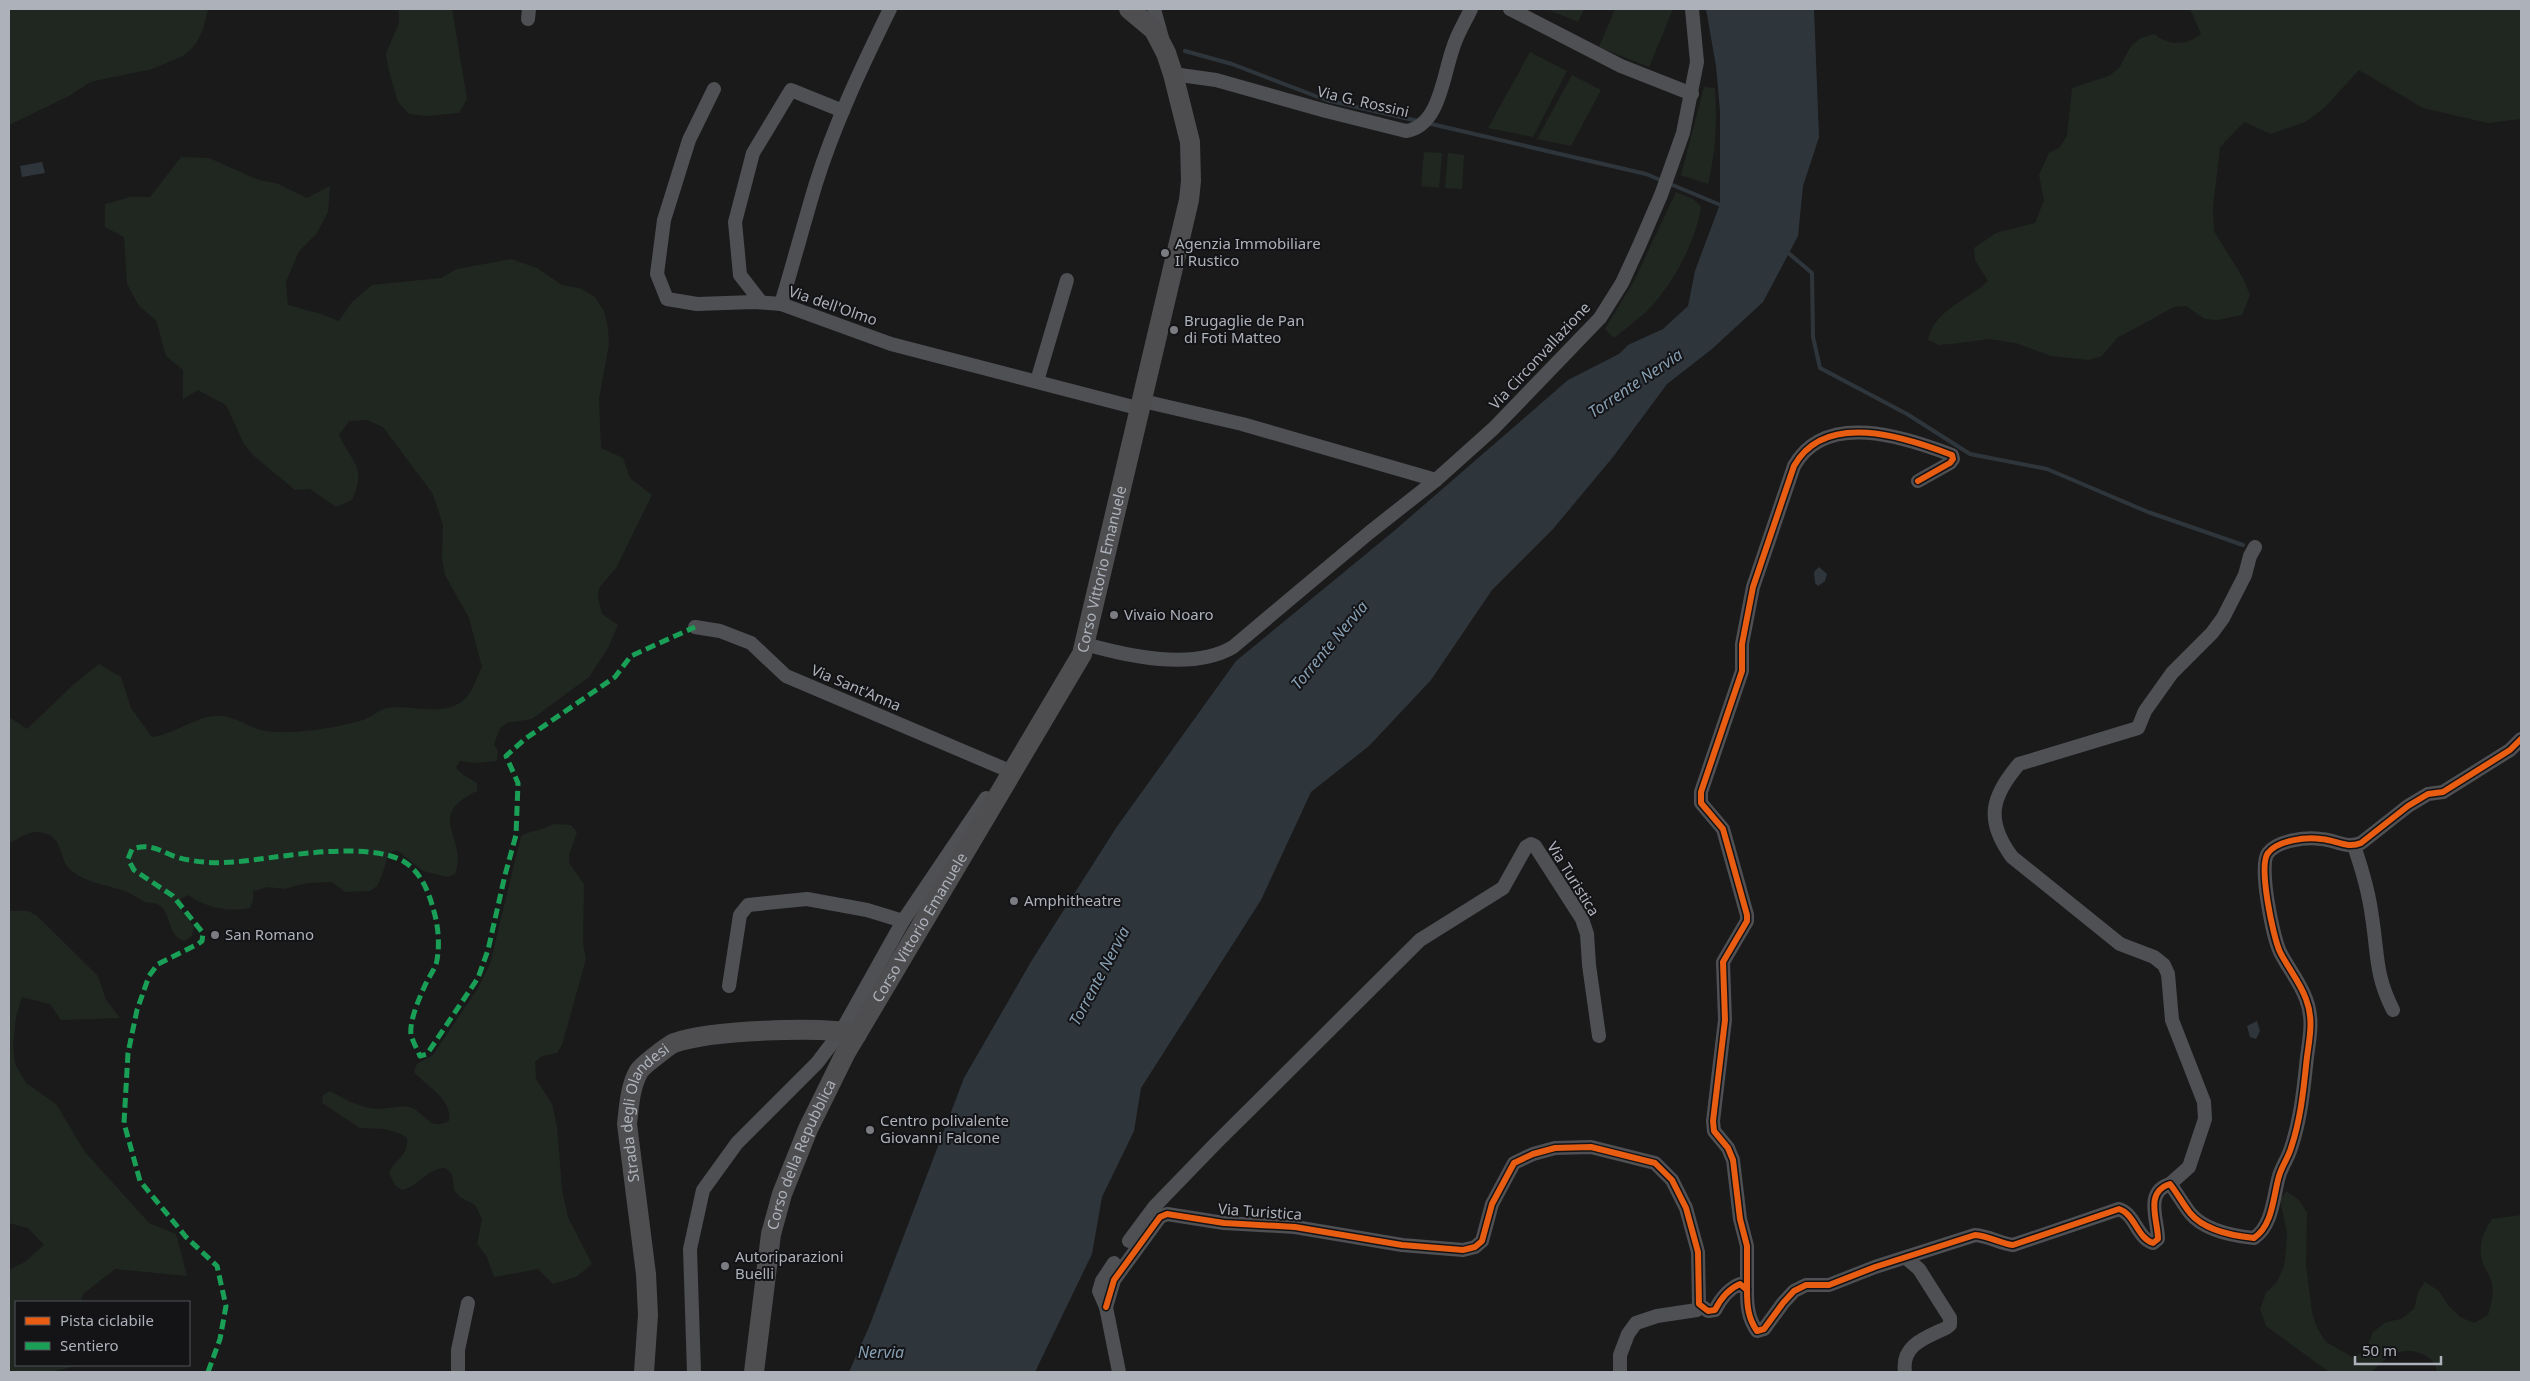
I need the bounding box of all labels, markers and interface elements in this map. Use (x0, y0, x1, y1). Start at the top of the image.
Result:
street label: Via G. Rossini (1315, 81, 1411, 121)
place label: Agenzia Immobiliare Il Rustico (1175, 233, 1321, 270)
marker: Agenzia Immobiliare Il Rustico (1159, 247, 1171, 259)
street label: Via dell'Olmo (786, 281, 880, 330)
street label: Via Circonvallazione (1484, 297, 1594, 413)
place label: Brugaglie de Pan di Foti Matteo (1184, 310, 1305, 347)
marker: Brugaglie de Pan di Foti Matteo (1168, 324, 1180, 336)
water label: Torrente Nervia (1584, 343, 1686, 423)
street label: Corso Vittorio Emanuele (1072, 484, 1130, 655)
water label: Torrente Nervia (1285, 596, 1373, 694)
place label: Vivaio Noaro (1124, 604, 1214, 624)
marker: Vivaio Noaro (1108, 609, 1120, 621)
street label: Via Sant'Anna (808, 659, 904, 715)
street label: Via Turistica (1543, 837, 1605, 919)
street label: Corso Vittorio Emanuele (867, 849, 971, 1006)
place label: Amphitheatre (1024, 890, 1121, 910)
marker: Amphitheatre (1008, 895, 1020, 907)
water label: Torrente Nervia (1064, 923, 1134, 1029)
place label: San Romano (225, 924, 314, 944)
marker: San Romano (209, 929, 221, 941)
street label: Strada degli Olandesi (616, 1038, 673, 1183)
street label: Corso della Repubblica (762, 1076, 840, 1232)
place label: Centro polivalente Giovanni Falcone (880, 1110, 1009, 1147)
marker: Centro polivalente Giovanni Falcone (864, 1124, 876, 1136)
street label: Via Turistica (1217, 1198, 1303, 1224)
place label: Autoriparazioni Buelli (735, 1246, 844, 1283)
marker: Autoriparazioni Buelli (719, 1260, 731, 1272)
legend (15, 1301, 190, 1366)
text: Pista ciclabile (60, 1310, 154, 1330)
scale bar (2355, 1334, 2441, 1366)
text: Sentiero (60, 1335, 119, 1355)
text: 50 m (2362, 1340, 2397, 1360)
water label: Nervia (858, 1341, 904, 1363)

